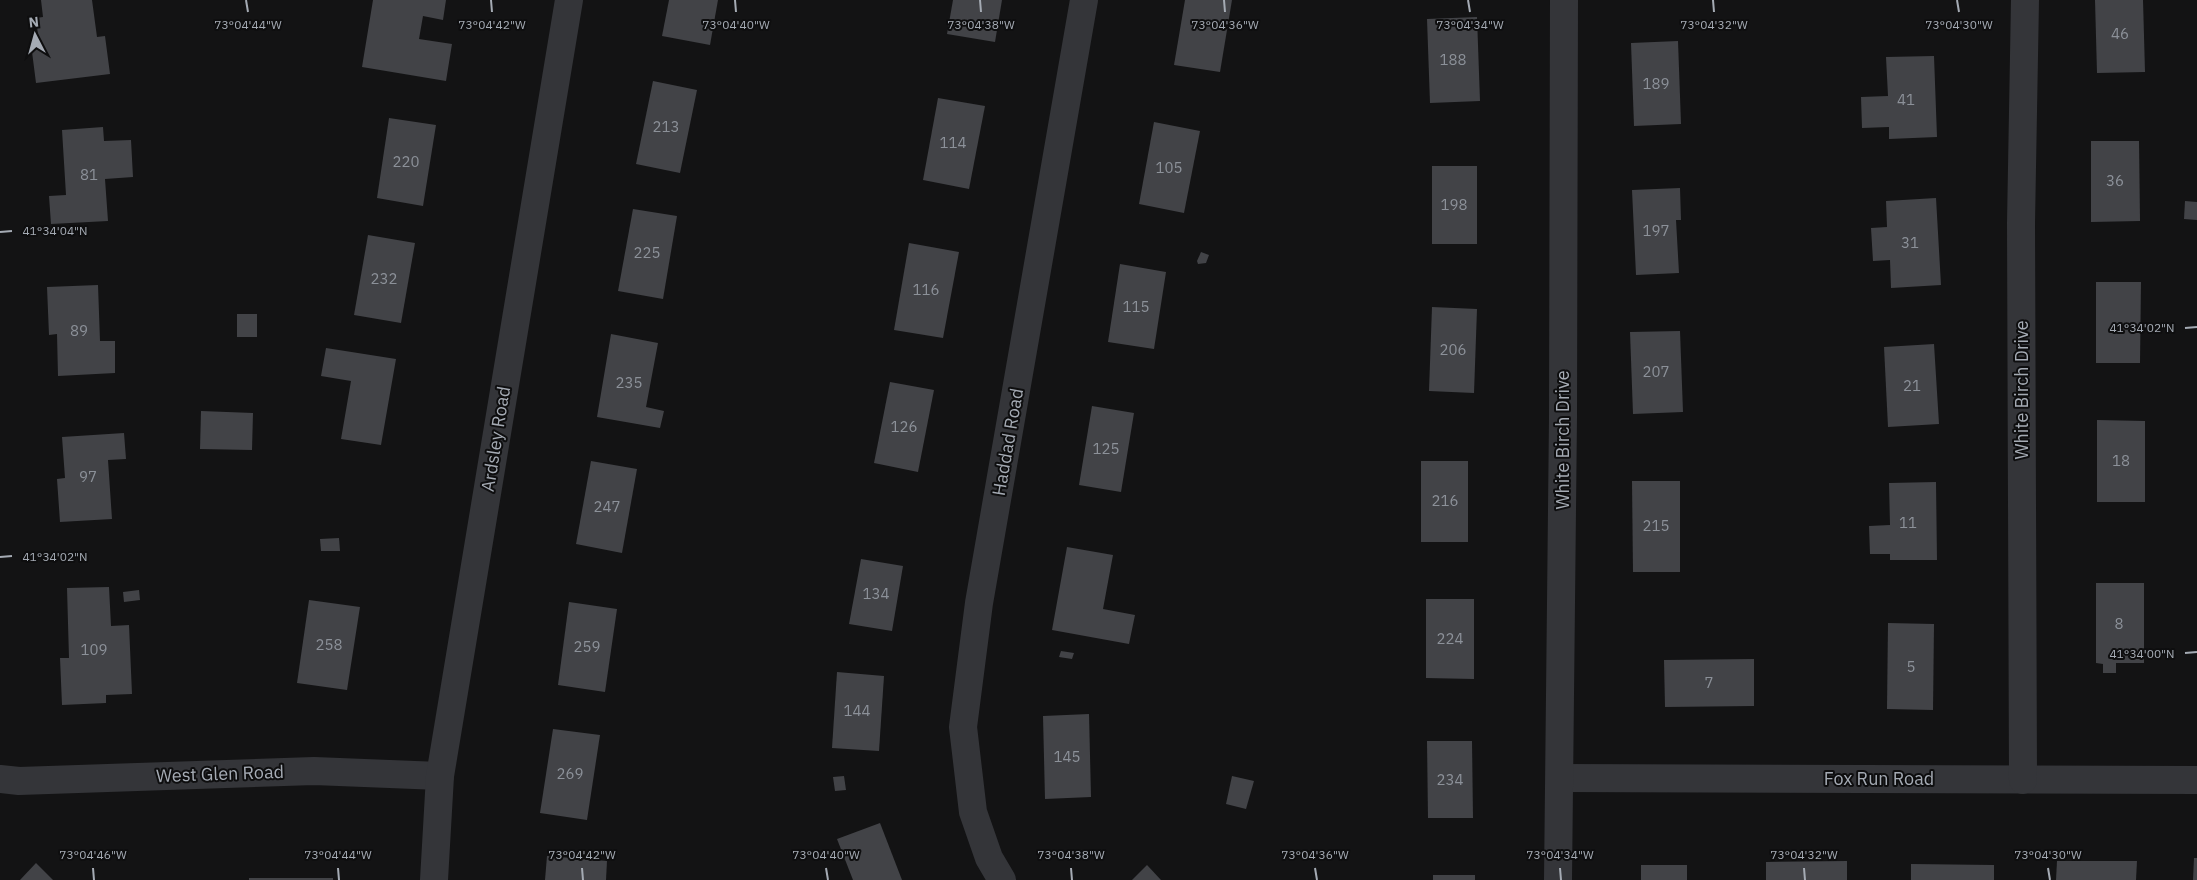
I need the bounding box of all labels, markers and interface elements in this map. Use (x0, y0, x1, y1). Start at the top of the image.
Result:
north arrow (10, 10, 60, 60)
text: N (28, 13, 40, 32)
text: 73°04'44"W (214, 17, 282, 32)
text: 73°04'42"W (458, 17, 526, 32)
text: 73°04'40"W (702, 17, 770, 32)
text: 73°04'38"W (947, 17, 1015, 32)
text: 73°04'36"W (1191, 17, 1259, 32)
text: 73°04'34"W (1436, 17, 1504, 32)
text: 73°04'32"W (1680, 17, 1748, 32)
text: 73°04'30"W (1925, 17, 1993, 32)
house number: 46 (2111, 24, 2129, 43)
house number: 188 (1439, 50, 1467, 69)
house number: 189 (1642, 74, 1670, 93)
house number: 41 (1897, 90, 1915, 109)
house number: 213 (652, 117, 680, 136)
house number: 114 (939, 133, 967, 152)
house number: 220 (392, 152, 420, 171)
house number: 105 (1155, 158, 1183, 177)
house number: 81 (80, 165, 98, 184)
house number: 36 (2106, 171, 2124, 190)
house number: 198 (1440, 195, 1468, 214)
house number: 197 (1642, 221, 1670, 240)
text: 41°34'04"N (22, 223, 88, 238)
house number: 31 (1901, 233, 1919, 252)
house number: 225 (633, 243, 661, 262)
house number: 232 (370, 269, 398, 288)
house number: 116 (912, 280, 940, 299)
house number: 115 (1122, 297, 1150, 316)
street label: White Birch Drive (2010, 320, 2033, 460)
text: 41°34'02"N (2109, 320, 2175, 335)
house number: 89 (70, 321, 88, 340)
house number: 206 (1439, 340, 1467, 359)
house number: 207 (1642, 362, 1670, 381)
street label: White Birch Drive (1551, 370, 1574, 510)
house number: 235 (615, 373, 643, 392)
house number: 21 (1903, 376, 1921, 395)
street label: Ardsley Road (476, 385, 515, 493)
street label: Haddad Road (987, 386, 1028, 498)
house number: 126 (890, 417, 918, 436)
house number: 125 (1092, 439, 1120, 458)
house number: 18 (2112, 451, 2130, 470)
house number: 97 (79, 467, 97, 486)
house number: 216 (1431, 491, 1459, 510)
house number: 247 (593, 497, 621, 516)
house number: 11 (1899, 513, 1917, 532)
house number: 215 (1642, 516, 1670, 535)
text: 41°34'02"N (22, 549, 88, 564)
house number: 134 (862, 584, 890, 603)
house number: 8 (2114, 614, 2124, 633)
house number: 224 (1436, 629, 1464, 648)
house number: 258 (315, 635, 343, 654)
house number: 259 (573, 637, 601, 656)
house number: 109 (80, 640, 108, 659)
text: 41°34'00"N (2109, 646, 2175, 661)
house number: 5 (1906, 657, 1916, 676)
house number: 7 (1704, 673, 1714, 692)
house number: 144 (843, 701, 871, 720)
house number: 145 (1053, 747, 1081, 766)
street label: West Glen Road (156, 760, 284, 787)
house number: 269 (556, 764, 584, 783)
street label: Fox Run Road (1824, 767, 1934, 790)
house number: 234 (1436, 770, 1464, 789)
text: 73°04'46"W (59, 847, 127, 862)
text: 73°04'44"W (304, 847, 372, 862)
text: 73°04'42"W (548, 847, 616, 862)
text: 73°04'40"W (792, 847, 860, 862)
text: 73°04'38"W (1037, 847, 1105, 862)
text: 73°04'36"W (1281, 847, 1349, 862)
text: 73°04'34"W (1526, 847, 1594, 862)
text: 73°04'32"W (1770, 847, 1838, 862)
text: 73°04'30"W (2014, 847, 2082, 862)

